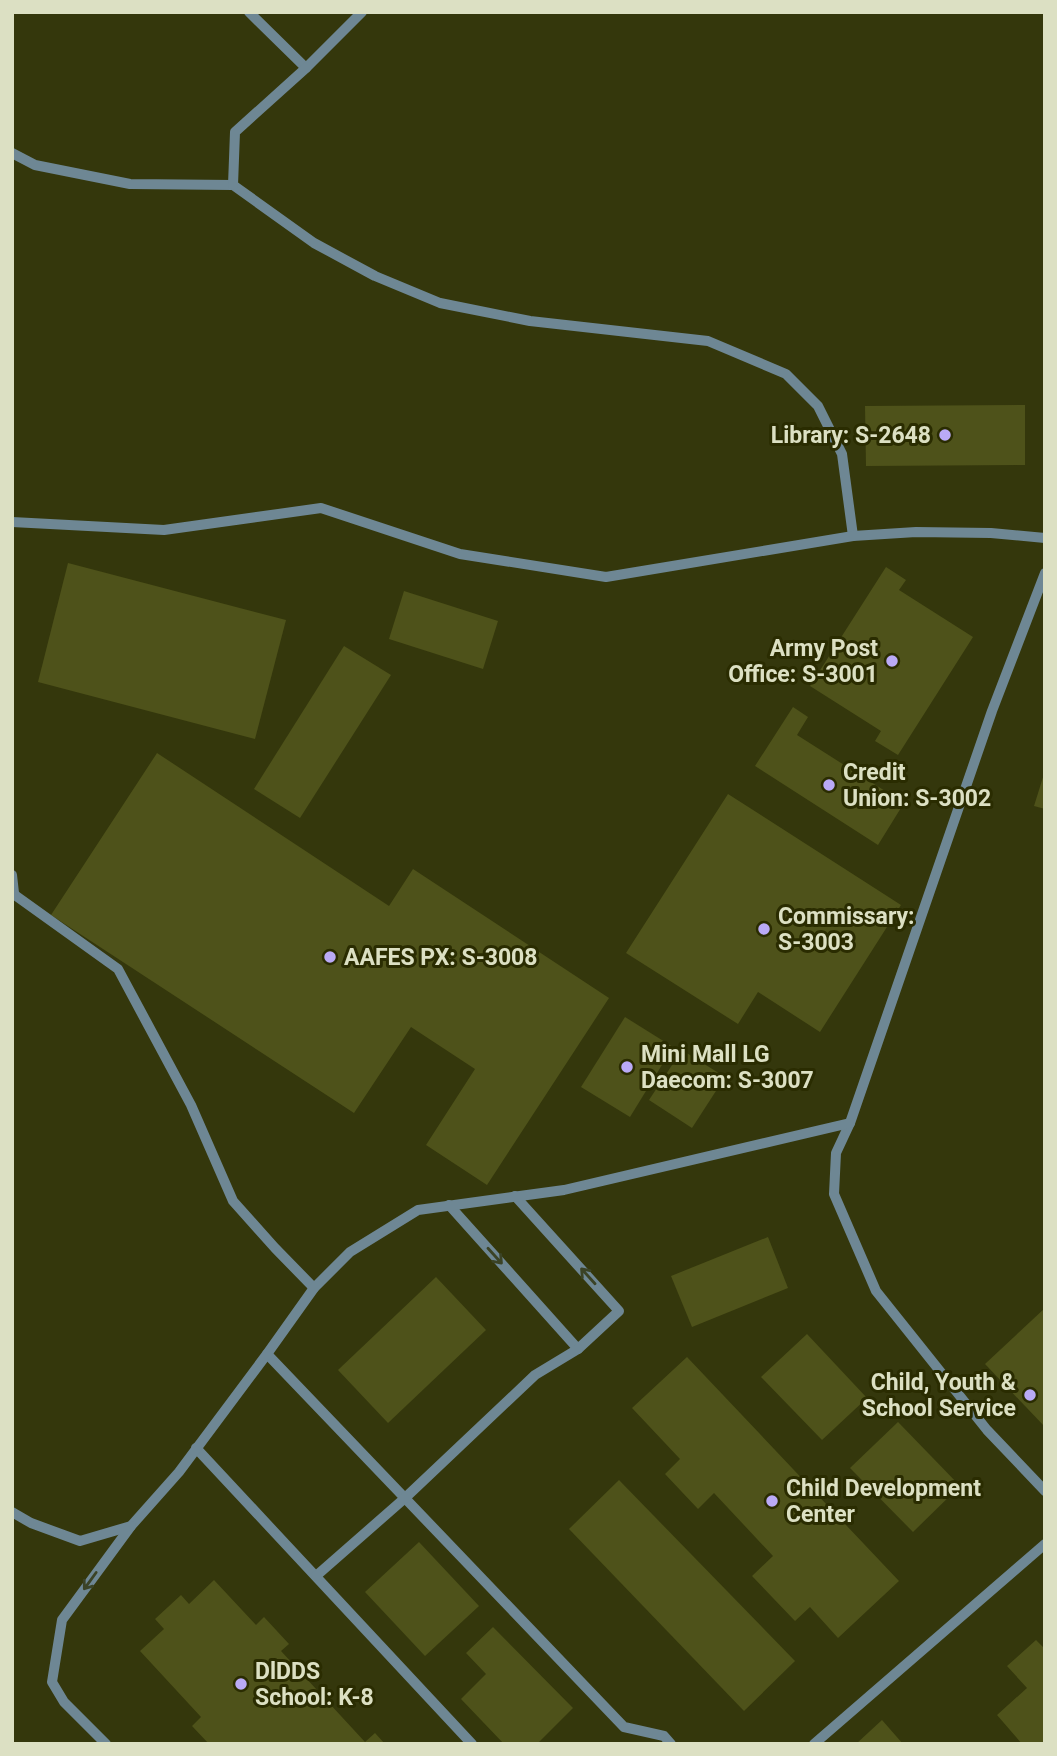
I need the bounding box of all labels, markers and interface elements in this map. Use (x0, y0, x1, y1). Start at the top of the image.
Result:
place label: Library: S-2648 (771, 422, 931, 449)
marker: Library: S-2648 (937, 427, 953, 443)
place label: Army Post Office: S-3001 (728, 635, 878, 688)
marker: Army Post Office: S-3001 (884, 653, 900, 669)
place label: Credit Union: S-3002 (843, 759, 991, 812)
marker: Credit Union: S-3002 (821, 777, 837, 793)
place label: Commissary: S-3003 (778, 903, 915, 956)
marker: Commissary: S-3003 (756, 921, 772, 937)
place label: AAFES PX: S-3008 (344, 944, 537, 971)
marker: AAFES PX: S-3008 (322, 949, 338, 965)
place label: Mini Mall LG Daecom: S-3007 (641, 1041, 814, 1094)
marker: Mini Mall LG Daecom: S-3007 (619, 1059, 635, 1075)
one-way arrow (487, 1247, 503, 1265)
one-way arrow (580, 1267, 596, 1285)
place label: Child, Youth & School Service (862, 1369, 1016, 1422)
marker: Child, Youth & School Service (1022, 1387, 1038, 1403)
place label: Child Development Center (786, 1475, 981, 1528)
marker: Child Development Center (764, 1493, 780, 1509)
one-way arrow (83, 1572, 98, 1590)
place label: DlDDS School: K-8 (255, 1658, 374, 1711)
marker: DlDDS School: K-8 (233, 1676, 249, 1692)

